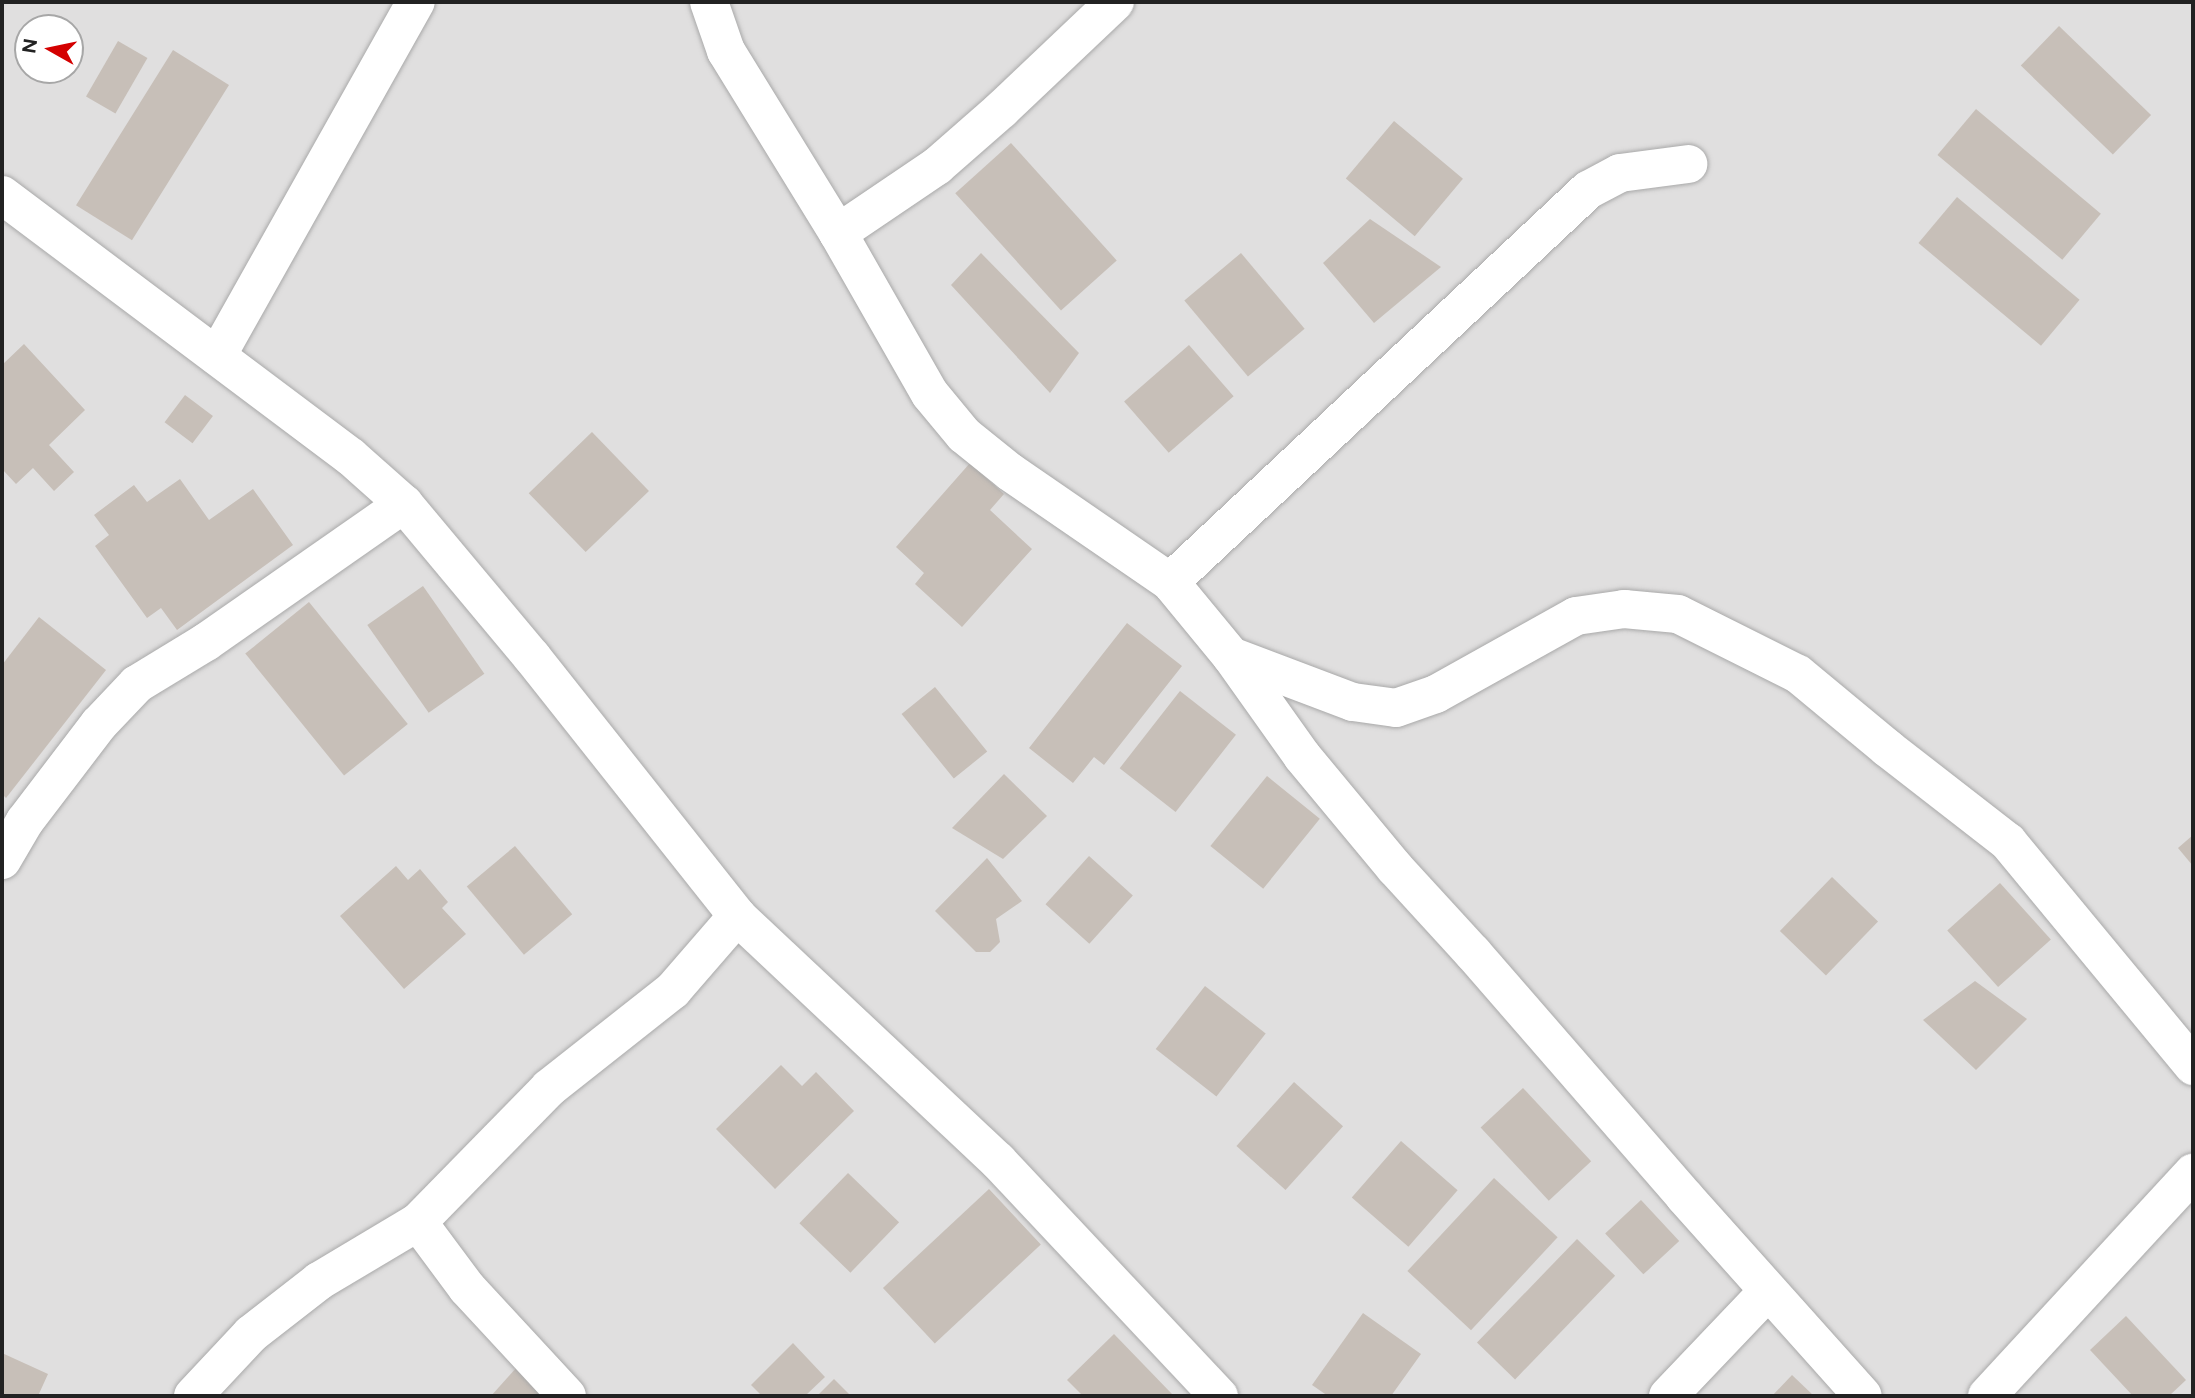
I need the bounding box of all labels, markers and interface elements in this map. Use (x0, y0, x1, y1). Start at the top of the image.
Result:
north arrow (14, 14, 84, 84)
text: N (17, 37, 42, 55)

